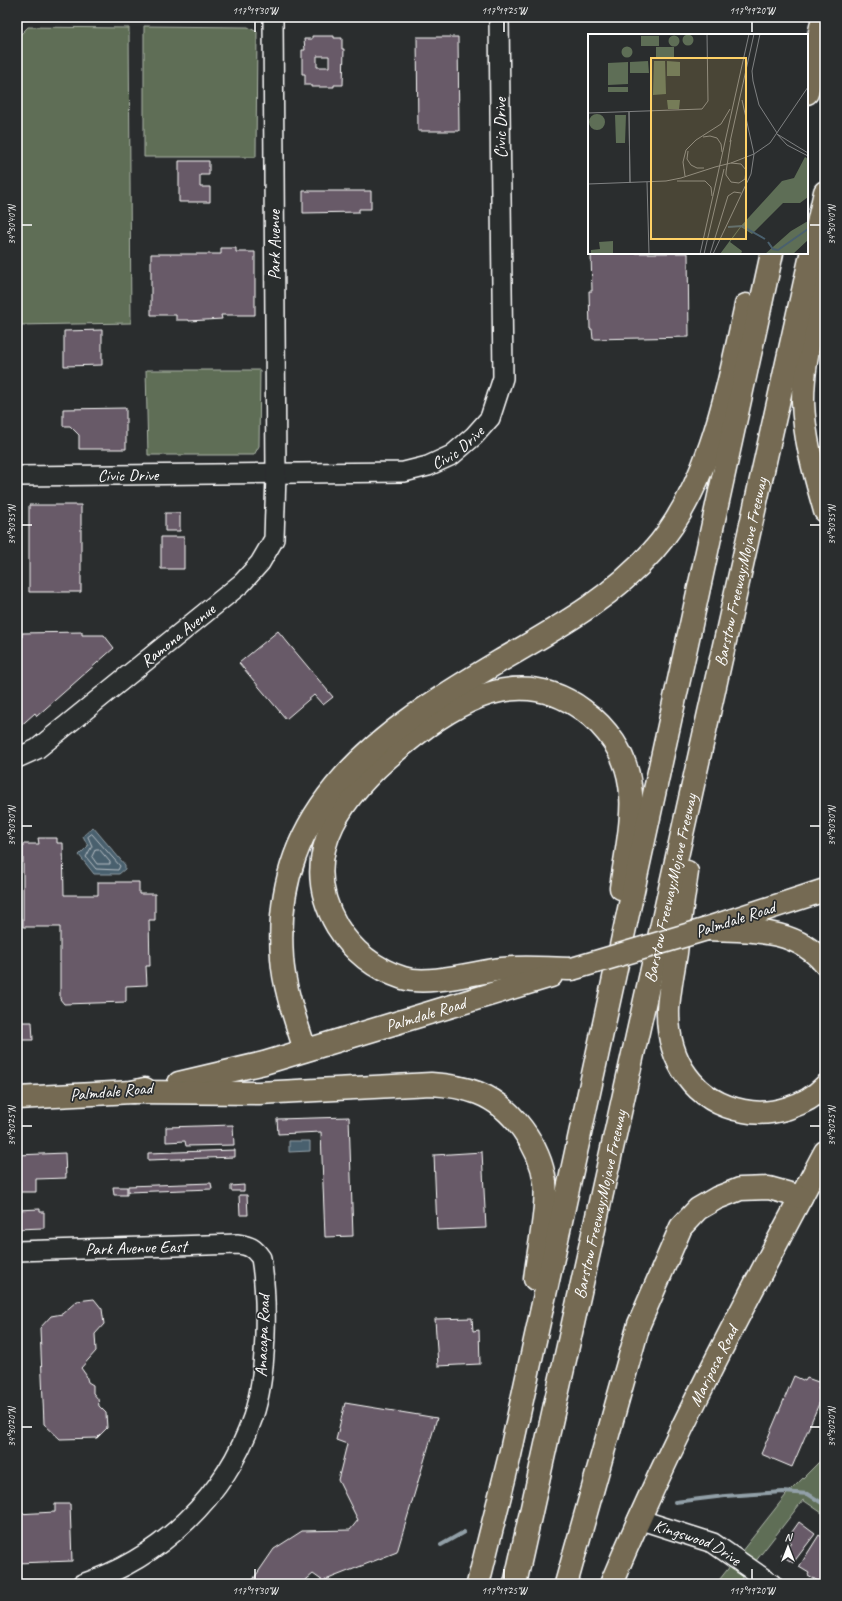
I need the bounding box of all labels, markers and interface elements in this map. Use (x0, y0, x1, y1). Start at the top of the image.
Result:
text: 117°19'30"W (232, 4, 279, 17)
text: 117°19'25"W (481, 4, 528, 17)
text: 117°19'20"W (729, 4, 776, 17)
inset map (588, 34, 808, 254)
street label: Civic Drive (490, 96, 511, 158)
text: 34°30'40"N (5, 203, 18, 245)
text: 34°30'40"N (825, 203, 838, 245)
street label: Park Avenue (264, 208, 285, 280)
street label: Civic Drive (428, 421, 490, 474)
street label: Civic Drive (98, 465, 160, 486)
street label: Barstow Freeway;Mojave Freeway (710, 474, 772, 668)
text: 34°30'35"N (5, 503, 18, 545)
text: 34°30'35"N (825, 503, 838, 545)
street label: Ramona Avenue (136, 598, 221, 672)
street label: Barstow Freeway;Mojave Freeway (639, 791, 702, 985)
text: 34°30'30"N (5, 804, 18, 846)
text: 34°30'30"N (825, 804, 838, 846)
street label: Palmdale Road (693, 896, 781, 942)
street label: Palmdale Road (383, 992, 471, 1037)
street label: Palmdale Road (69, 1077, 156, 1106)
text: 34°30'25"N (5, 1104, 18, 1146)
text: 34°30'25"N (825, 1104, 838, 1146)
street label: Barstow Freeway;Mojave Freeway (569, 1107, 632, 1301)
street label: Park Avenue East (85, 1236, 189, 1260)
street label: Anacapa Road (251, 1292, 275, 1377)
street label: Mariposa Road (684, 1320, 744, 1410)
text: 34°30'20"N (5, 1405, 18, 1447)
text: 34°30'20"N (825, 1405, 838, 1447)
street label: Kingswood Drive (651, 1515, 746, 1571)
north arrow (768, 1527, 808, 1567)
text: N (785, 1530, 794, 1544)
text: 117°19'30"W (232, 1584, 279, 1597)
text: 117°19'25"W (481, 1584, 528, 1597)
text: 117°19'20"W (729, 1584, 776, 1597)

